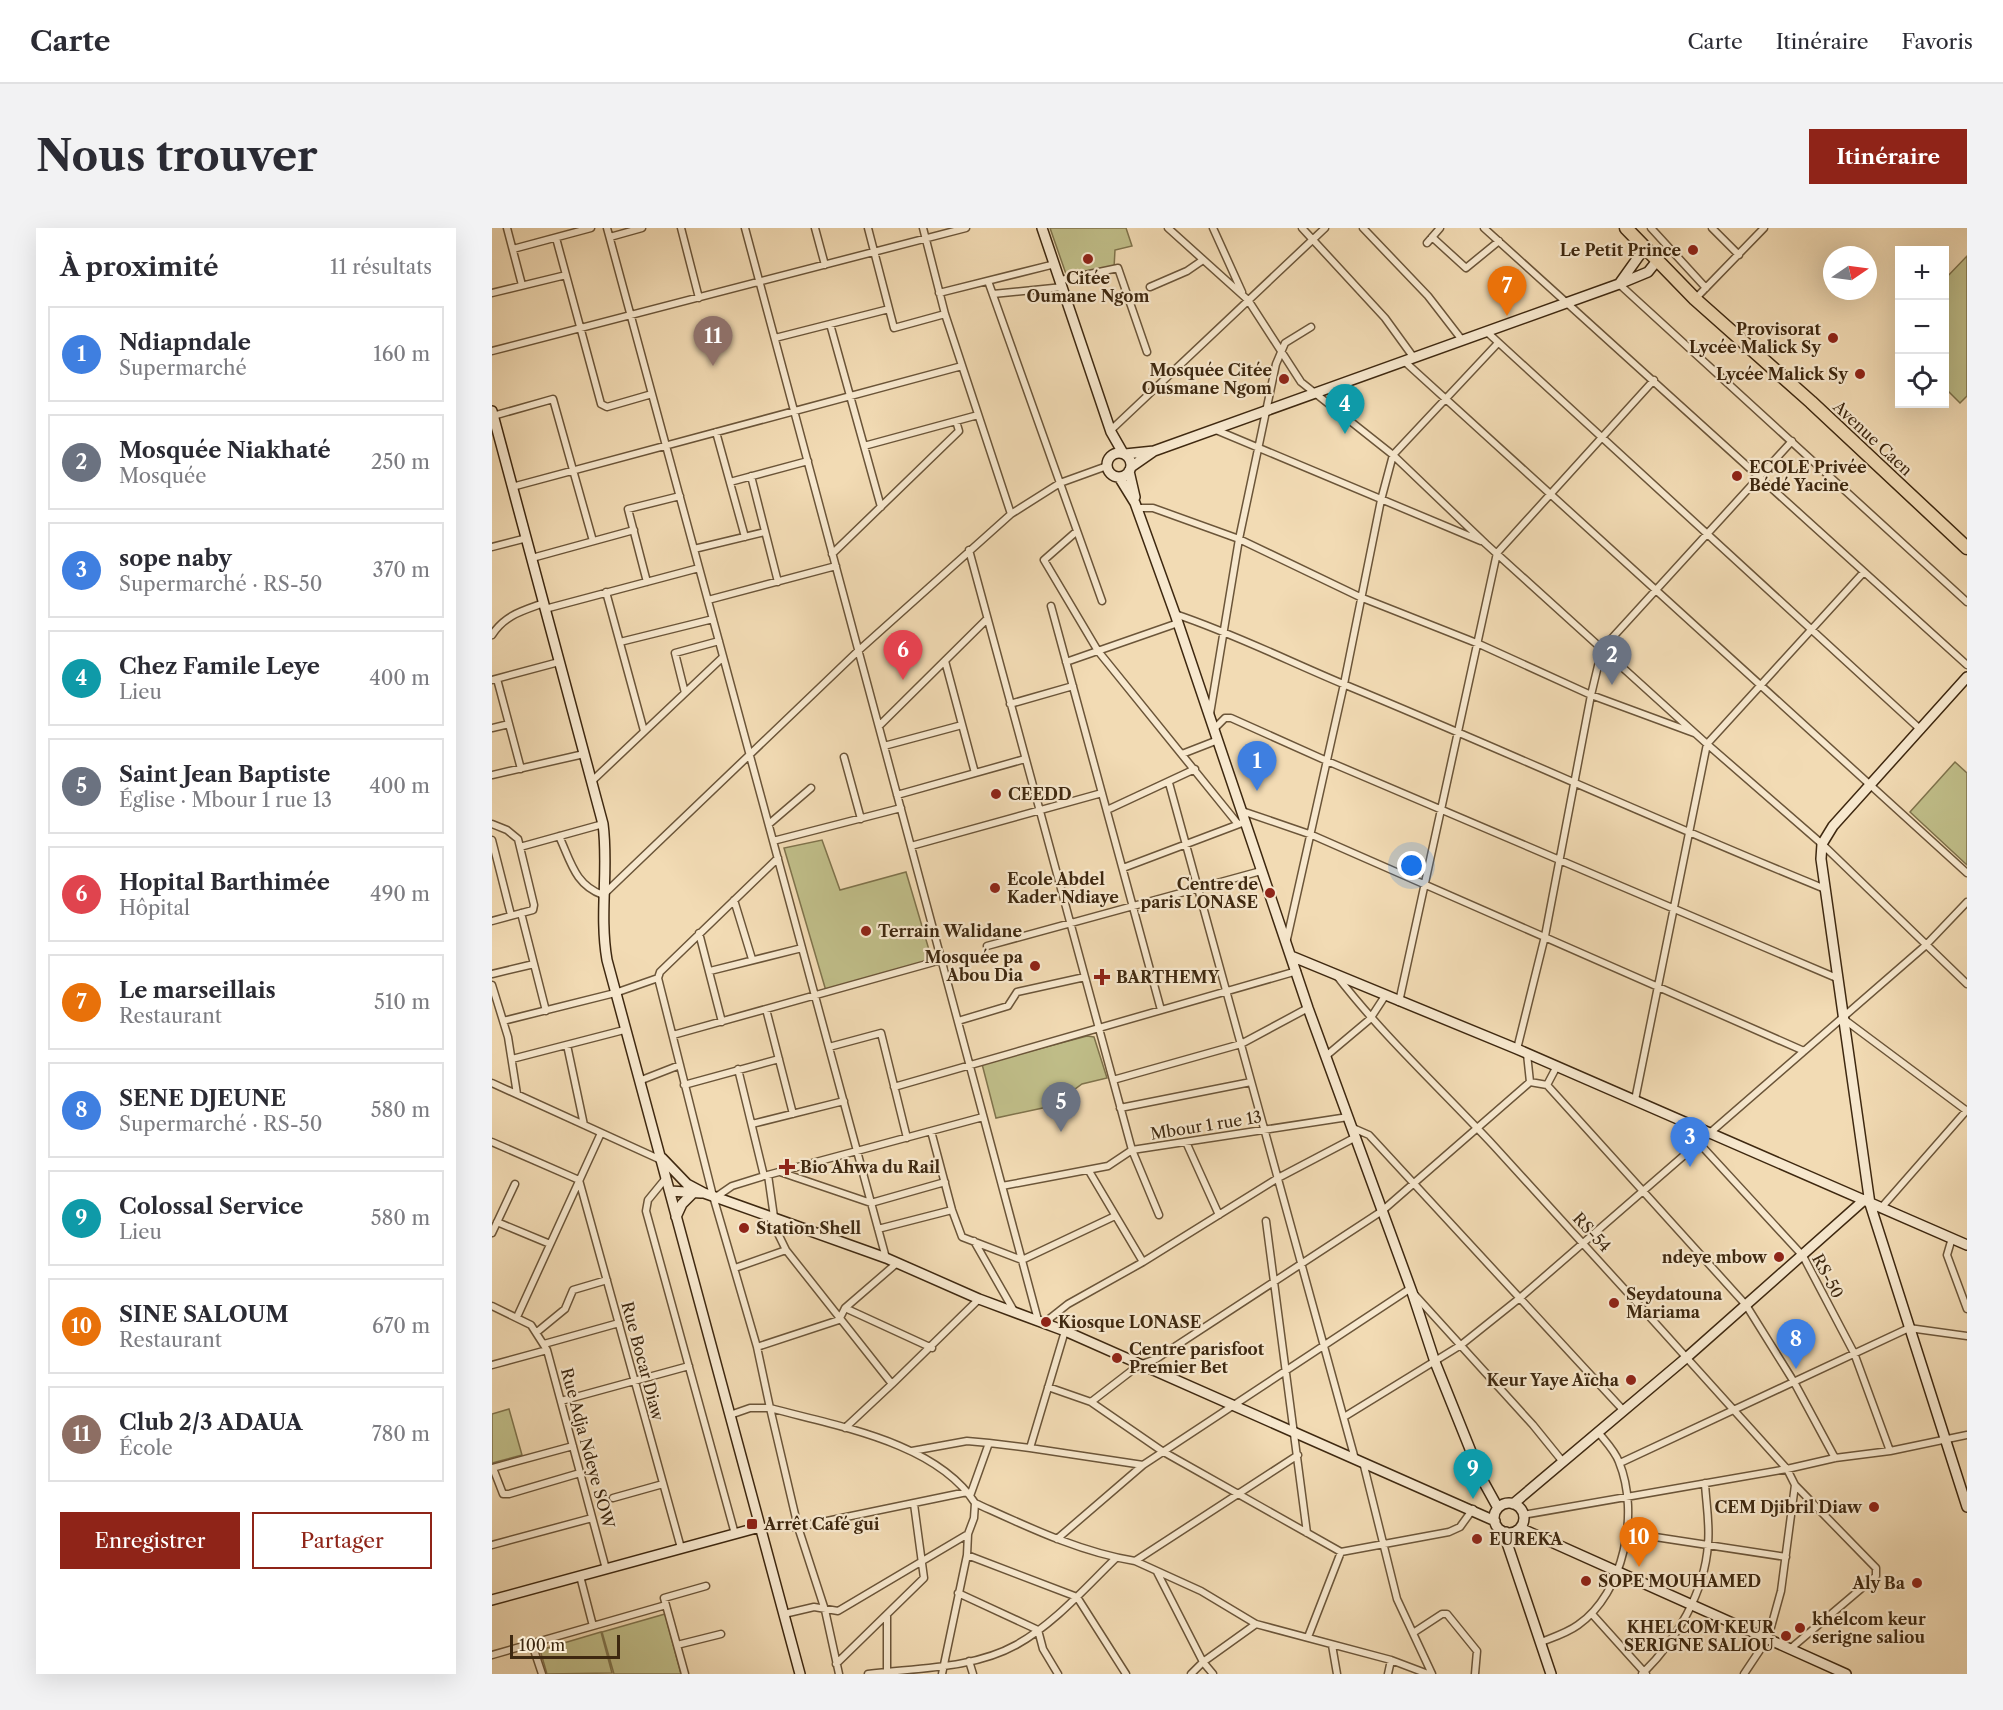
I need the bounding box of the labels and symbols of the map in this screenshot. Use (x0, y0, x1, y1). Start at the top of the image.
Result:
place label: Le Petit Prince (1560, 240, 1681, 260)
marker: Le Petit Prince (1686, 243, 1700, 257)
north arrow (1823, 246, 1877, 300)
marker: Citée Oumane Ngom (1081, 252, 1095, 266)
pin: 7 (1488, 266, 1526, 316)
place label: Citée Oumane Ngom (1027, 268, 1149, 306)
pin: 11 (694, 316, 732, 366)
place label: Provisorat Lycée Malick Sy (1689, 319, 1822, 357)
marker: Provisorat Lycée Malick Sy (1826, 331, 1840, 345)
place label: Mosquée Citée Ousmane Ngom (1142, 360, 1272, 398)
place label: Lycée Malick Sy (1716, 364, 1849, 384)
marker: Lycée Malick Sy (1853, 367, 1867, 381)
marker: Mosquée Citée Ousmane Ngom (1277, 372, 1291, 386)
pin: 4 (1326, 384, 1364, 434)
street label: Avenue Caen (1829, 396, 1917, 480)
place label: ECOLE Privée Bédé Yacine (1749, 457, 1867, 495)
marker: ECOLE Privée Bédé Yacine (1730, 469, 1744, 483)
pin: 6 (884, 630, 922, 680)
pin: 2 (1592, 636, 1632, 685)
pin: 1 (1238, 742, 1276, 791)
place label: CEEDD (1008, 784, 1072, 804)
marker: CEEDD (989, 787, 1003, 801)
your location (1397, 851, 1426, 880)
place label: Ecole Abdel Kader Ndiaye (1007, 869, 1119, 907)
place label: Centre de paris LONASE (1140, 874, 1258, 912)
marker: Ecole Abdel Kader Ndiaye (988, 881, 1002, 895)
marker: Centre de paris LONASE (1263, 886, 1277, 900)
place label: Terrain Walidane (878, 921, 1023, 941)
marker: Terrain Walidane (859, 924, 873, 938)
place label: Mosquée pa Abou Dia (925, 947, 1024, 985)
marker: Mosquée pa Abou Dia (1028, 959, 1042, 973)
place label: BARTHEMY (1116, 967, 1221, 987)
marker: BARTHEMY (1093, 968, 1111, 986)
pin: 5 (1042, 1082, 1080, 1132)
street label: Mbour 1 rue 13 (1149, 1106, 1263, 1144)
pin: 3 (1670, 1118, 1710, 1167)
place label: Bio Ahwa du Rail (800, 1157, 941, 1177)
marker: Bio Ahwa du Rail (778, 1158, 796, 1176)
street label: RS-54 (1569, 1208, 1615, 1256)
place label: Station Shell (756, 1218, 862, 1238)
marker: Station Shell (737, 1221, 751, 1235)
place label: ndeye mbow (1662, 1247, 1768, 1267)
marker: ndeye mbow (1772, 1250, 1786, 1264)
street label: RS-50 (1808, 1250, 1848, 1302)
place label: Seydatouna Mariama (1626, 1284, 1723, 1322)
marker: Seydatouna Mariama (1607, 1296, 1621, 1310)
street label: Rue Bocar Diaw (618, 1299, 669, 1423)
place label: Kiosque LONASE (1058, 1312, 1201, 1332)
marker: Kiosque LONASE (1039, 1315, 1053, 1329)
pin: 8 (1776, 1320, 1816, 1369)
place label: Centre parisfoot Premier Bet (1129, 1339, 1265, 1377)
marker: Centre parisfoot Premier Bet (1110, 1351, 1124, 1365)
street label: Rue Adja Ndeye SOW (557, 1366, 619, 1531)
place label: Keur Yaye Aïcha (1486, 1370, 1620, 1390)
marker: Keur Yaye Aïcha (1624, 1373, 1638, 1387)
pin: 9 (1454, 1450, 1492, 1499)
place label: CEM Djibril Diaw (1714, 1497, 1863, 1517)
marker: CEM Djibril Diaw (1867, 1500, 1881, 1514)
place label: Arrêt Café gui (763, 1514, 880, 1534)
marker: Arrêt Café gui (745, 1517, 759, 1531)
pin: 10 (1620, 1518, 1658, 1567)
place label: EUREKA (1489, 1529, 1563, 1549)
marker: EUREKA (1470, 1532, 1484, 1546)
place label: SOPE MOUHAMED (1598, 1571, 1761, 1591)
place label: Aly Ba (1852, 1573, 1906, 1593)
marker: SOPE MOUHAMED (1579, 1574, 1593, 1588)
marker: Aly Ba (1910, 1576, 1924, 1590)
place label: khelcom keur serigne saliou (1812, 1609, 1926, 1647)
place label: KHELCOM KEUR SERIGNE SALIOU (1624, 1617, 1775, 1655)
marker: khelcom keur serigne saliou (1793, 1621, 1807, 1635)
marker: KHELCOM KEUR SERIGNE SALIOU (1779, 1629, 1793, 1643)
scale bar (510, 1632, 620, 1660)

